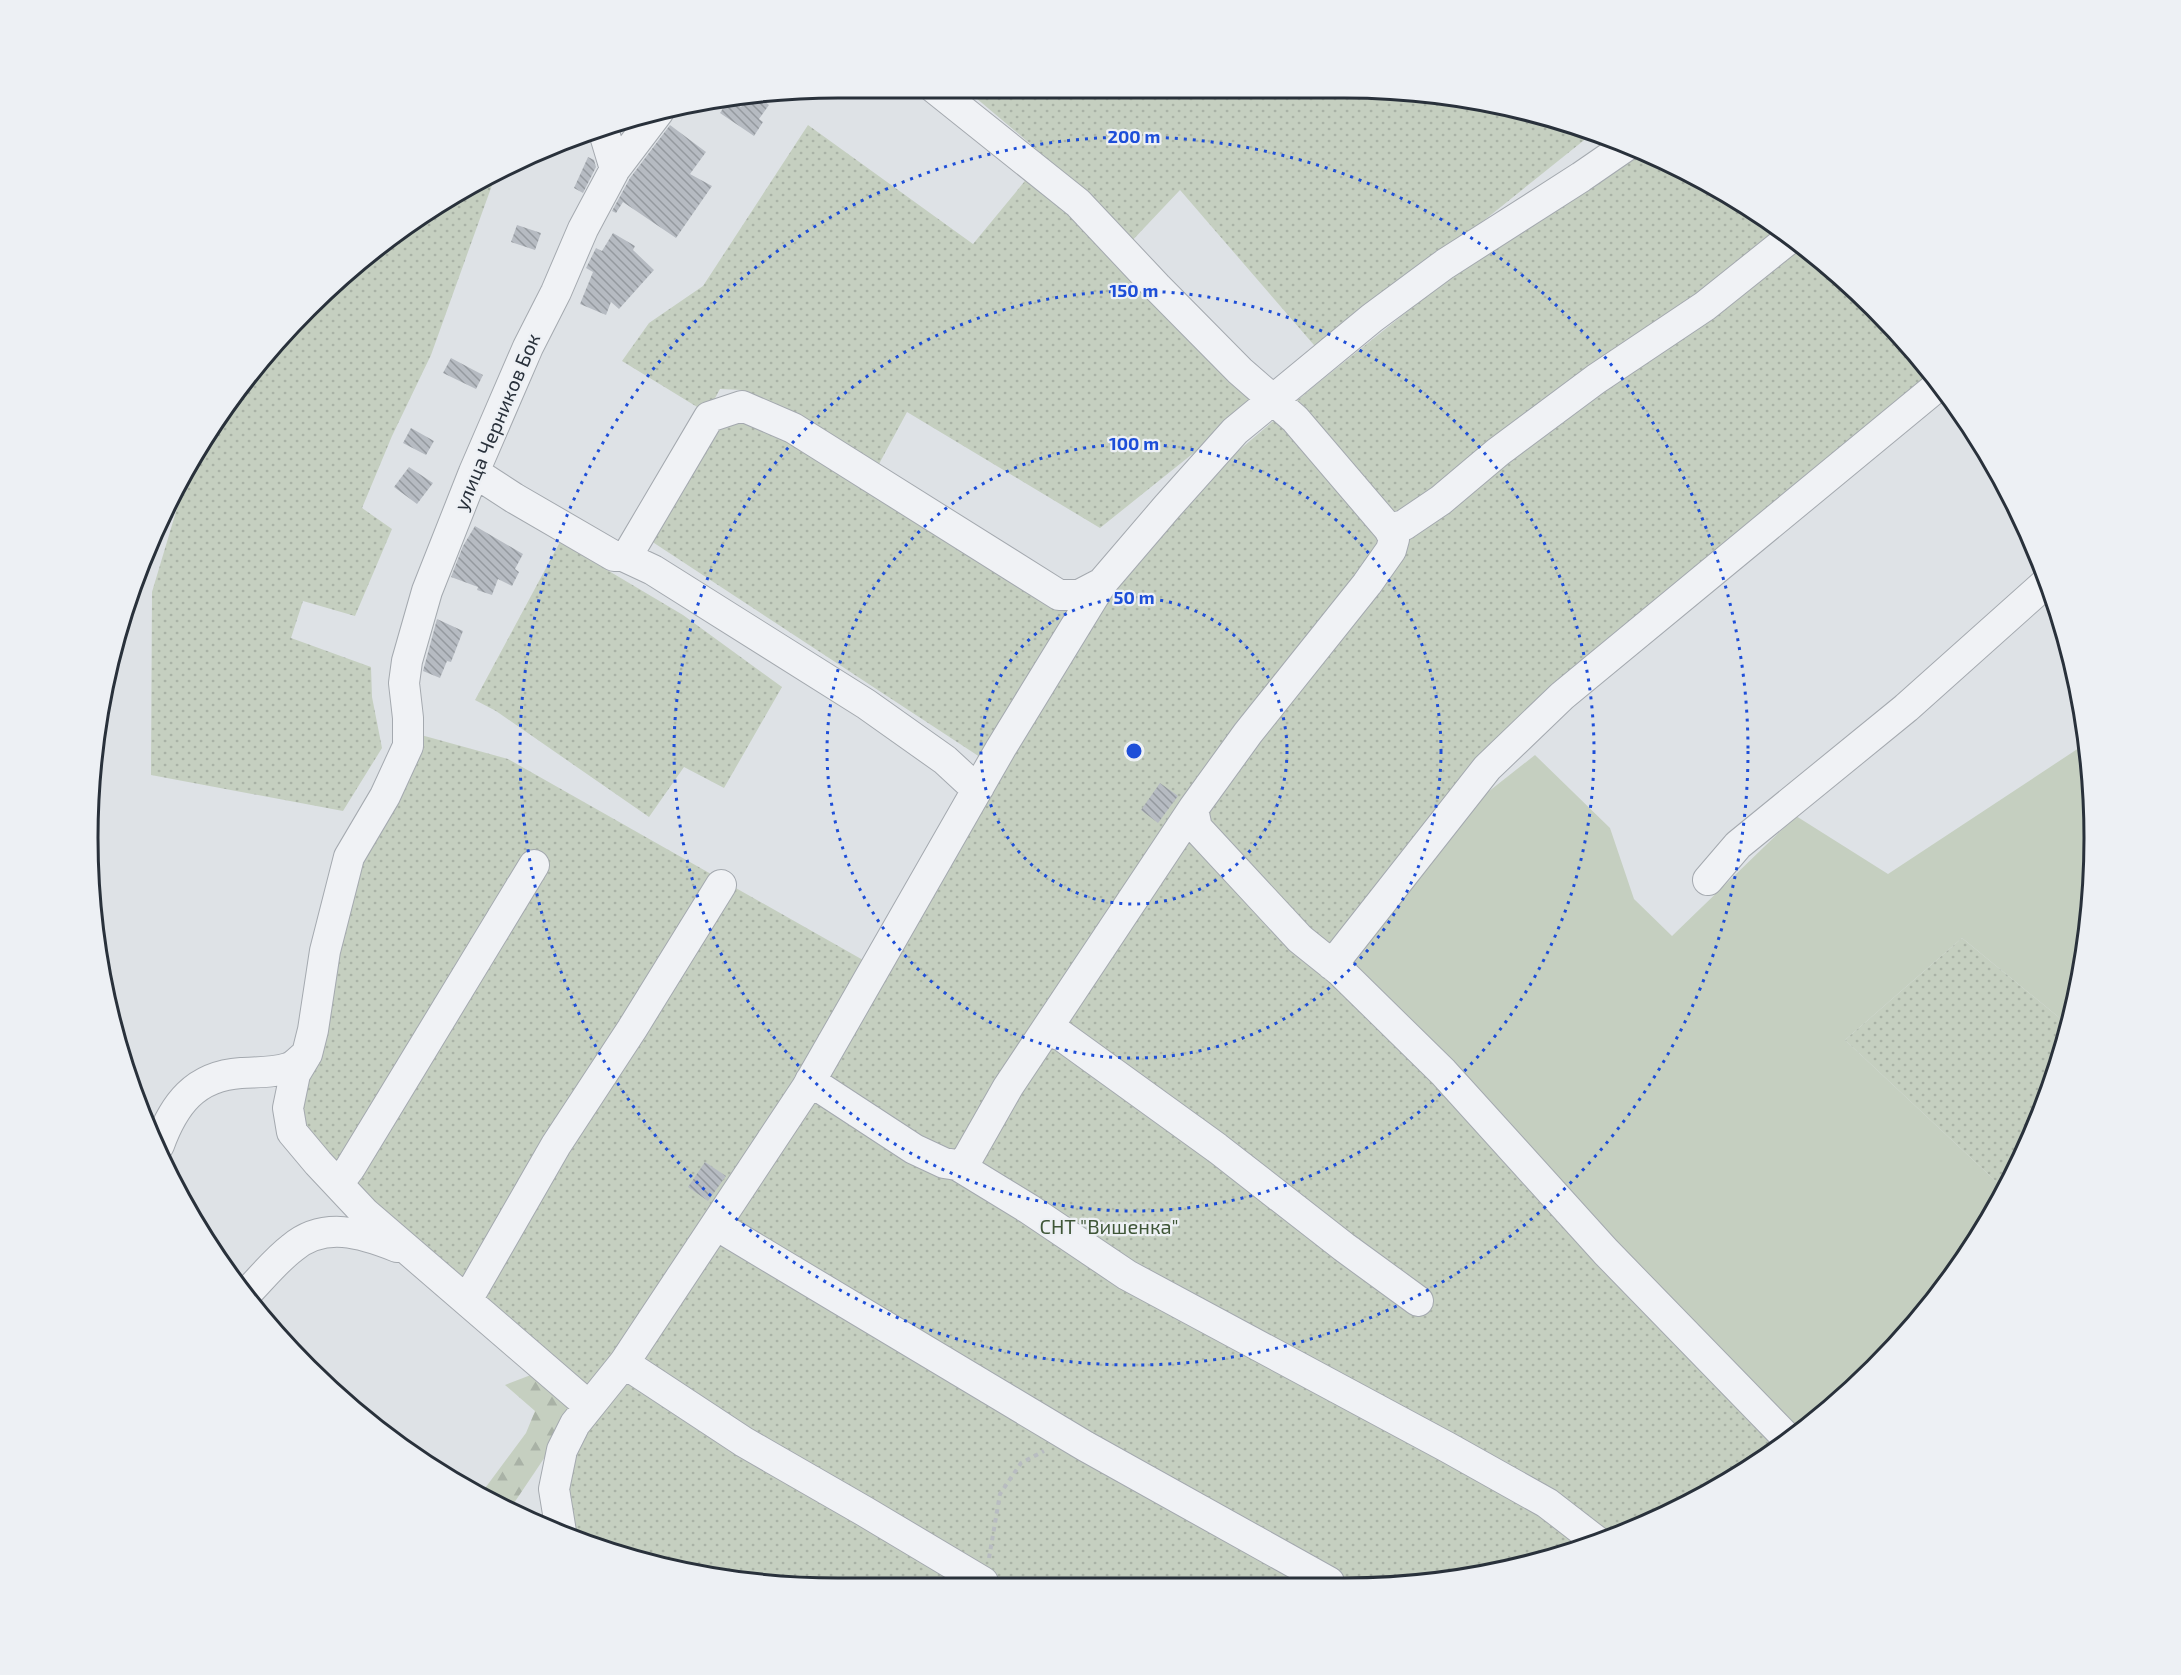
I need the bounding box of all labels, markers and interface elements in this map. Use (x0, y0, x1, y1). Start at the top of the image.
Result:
text: 200 m (1108, 125, 1160, 147)
text: 150 m (1110, 279, 1158, 301)
street label: улица Черников Бок (448, 329, 545, 514)
text: 100 m (1109, 432, 1159, 454)
text: 50 m (1113, 586, 1155, 608)
centre of rings (1124, 741, 1144, 761)
park label: СНТ "Вишенка" (1040, 1214, 1178, 1238)

